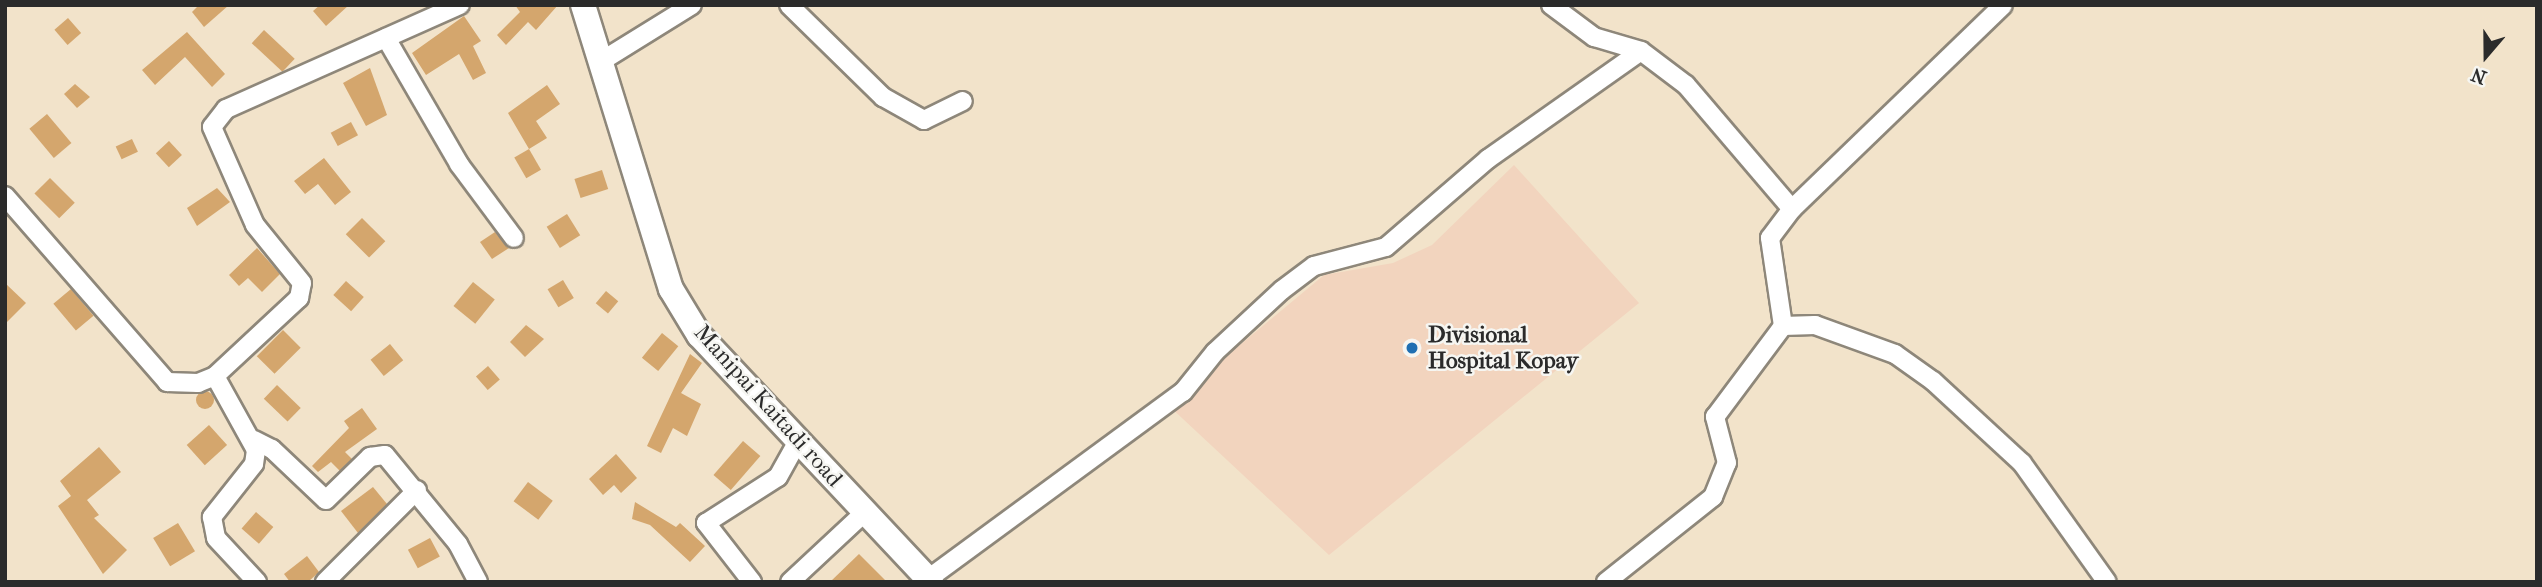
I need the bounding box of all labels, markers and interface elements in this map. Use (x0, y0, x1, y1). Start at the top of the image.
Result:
north arrow (2451, 21, 2521, 91)
text: N (2468, 63, 2489, 89)
street label: Manipai Kaitadi road (688, 319, 848, 493)
place label: Divisional Hospital Kopay (1428, 321, 1578, 375)
marker: Divisional Hospital Kopay (1402, 338, 1422, 358)

